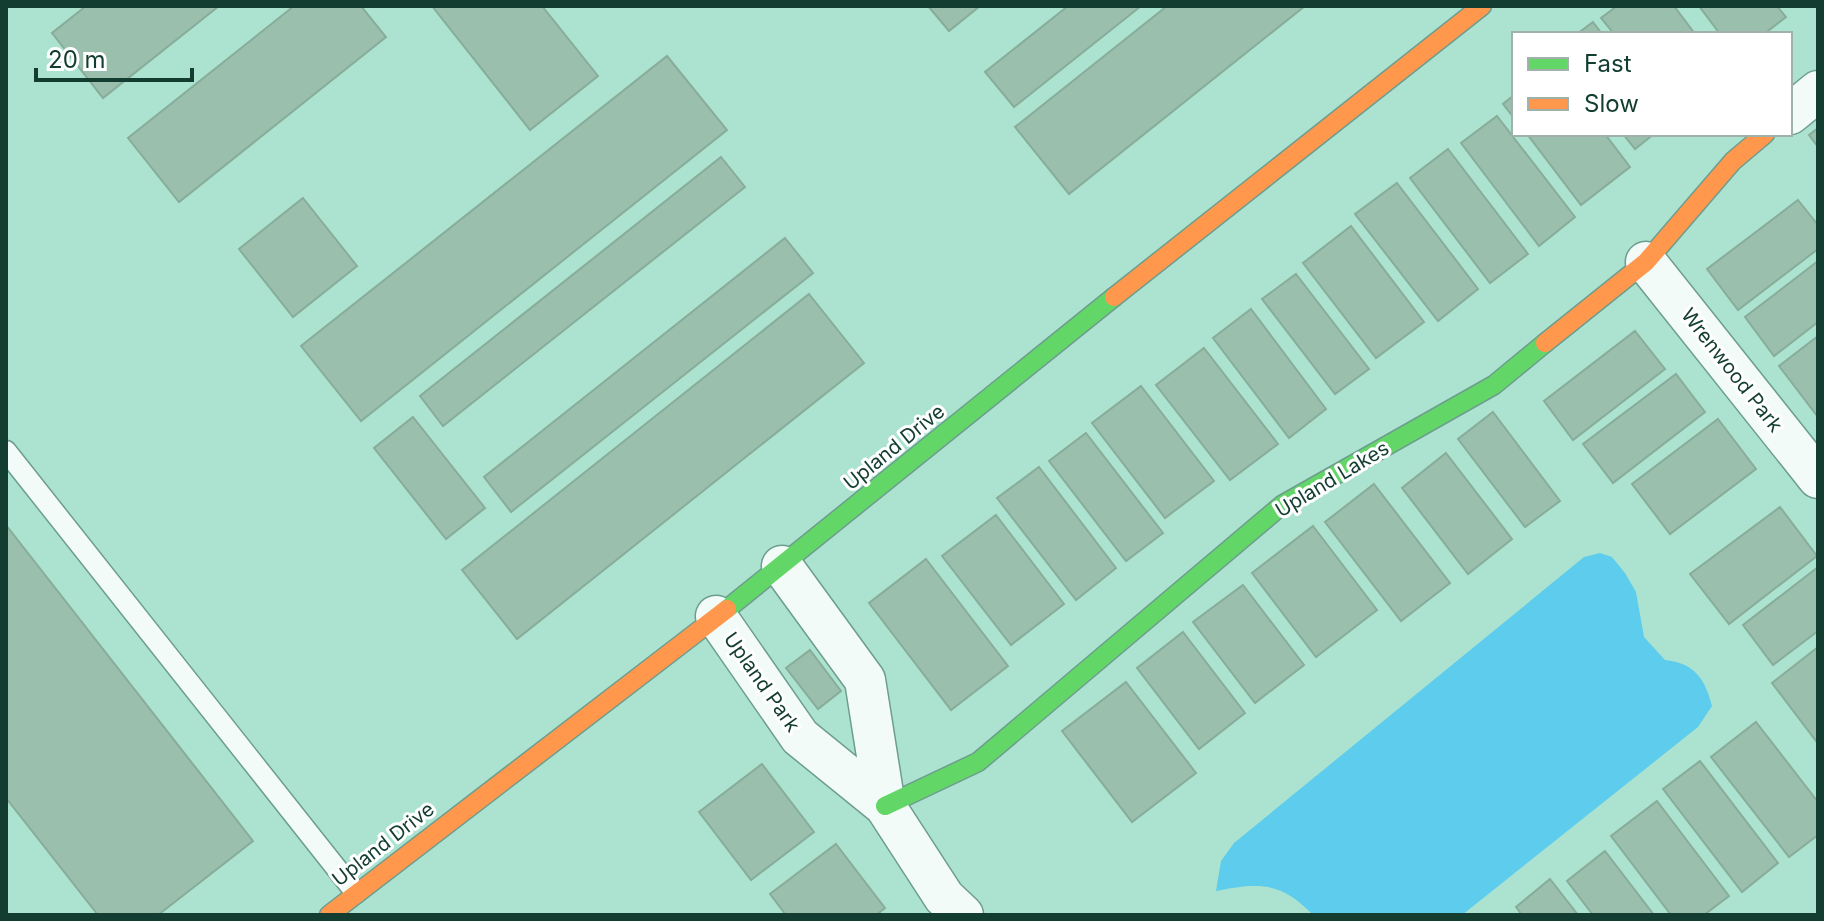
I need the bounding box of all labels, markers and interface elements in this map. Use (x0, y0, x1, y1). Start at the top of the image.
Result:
scale bar (36, 32, 192, 82)
legend (1512, 32, 1792, 136)
text: 20 m (48, 45, 106, 74)
text: Fast (1584, 49, 1632, 78)
text: Slow (1584, 89, 1639, 118)
street label: Wrenwood Park (1676, 303, 1788, 437)
street label: Upland Drive (839, 399, 949, 495)
street label: Upland Lakes (1271, 436, 1393, 522)
street label: Upland Park (719, 628, 805, 736)
street label: Upland Drive (327, 797, 439, 891)

